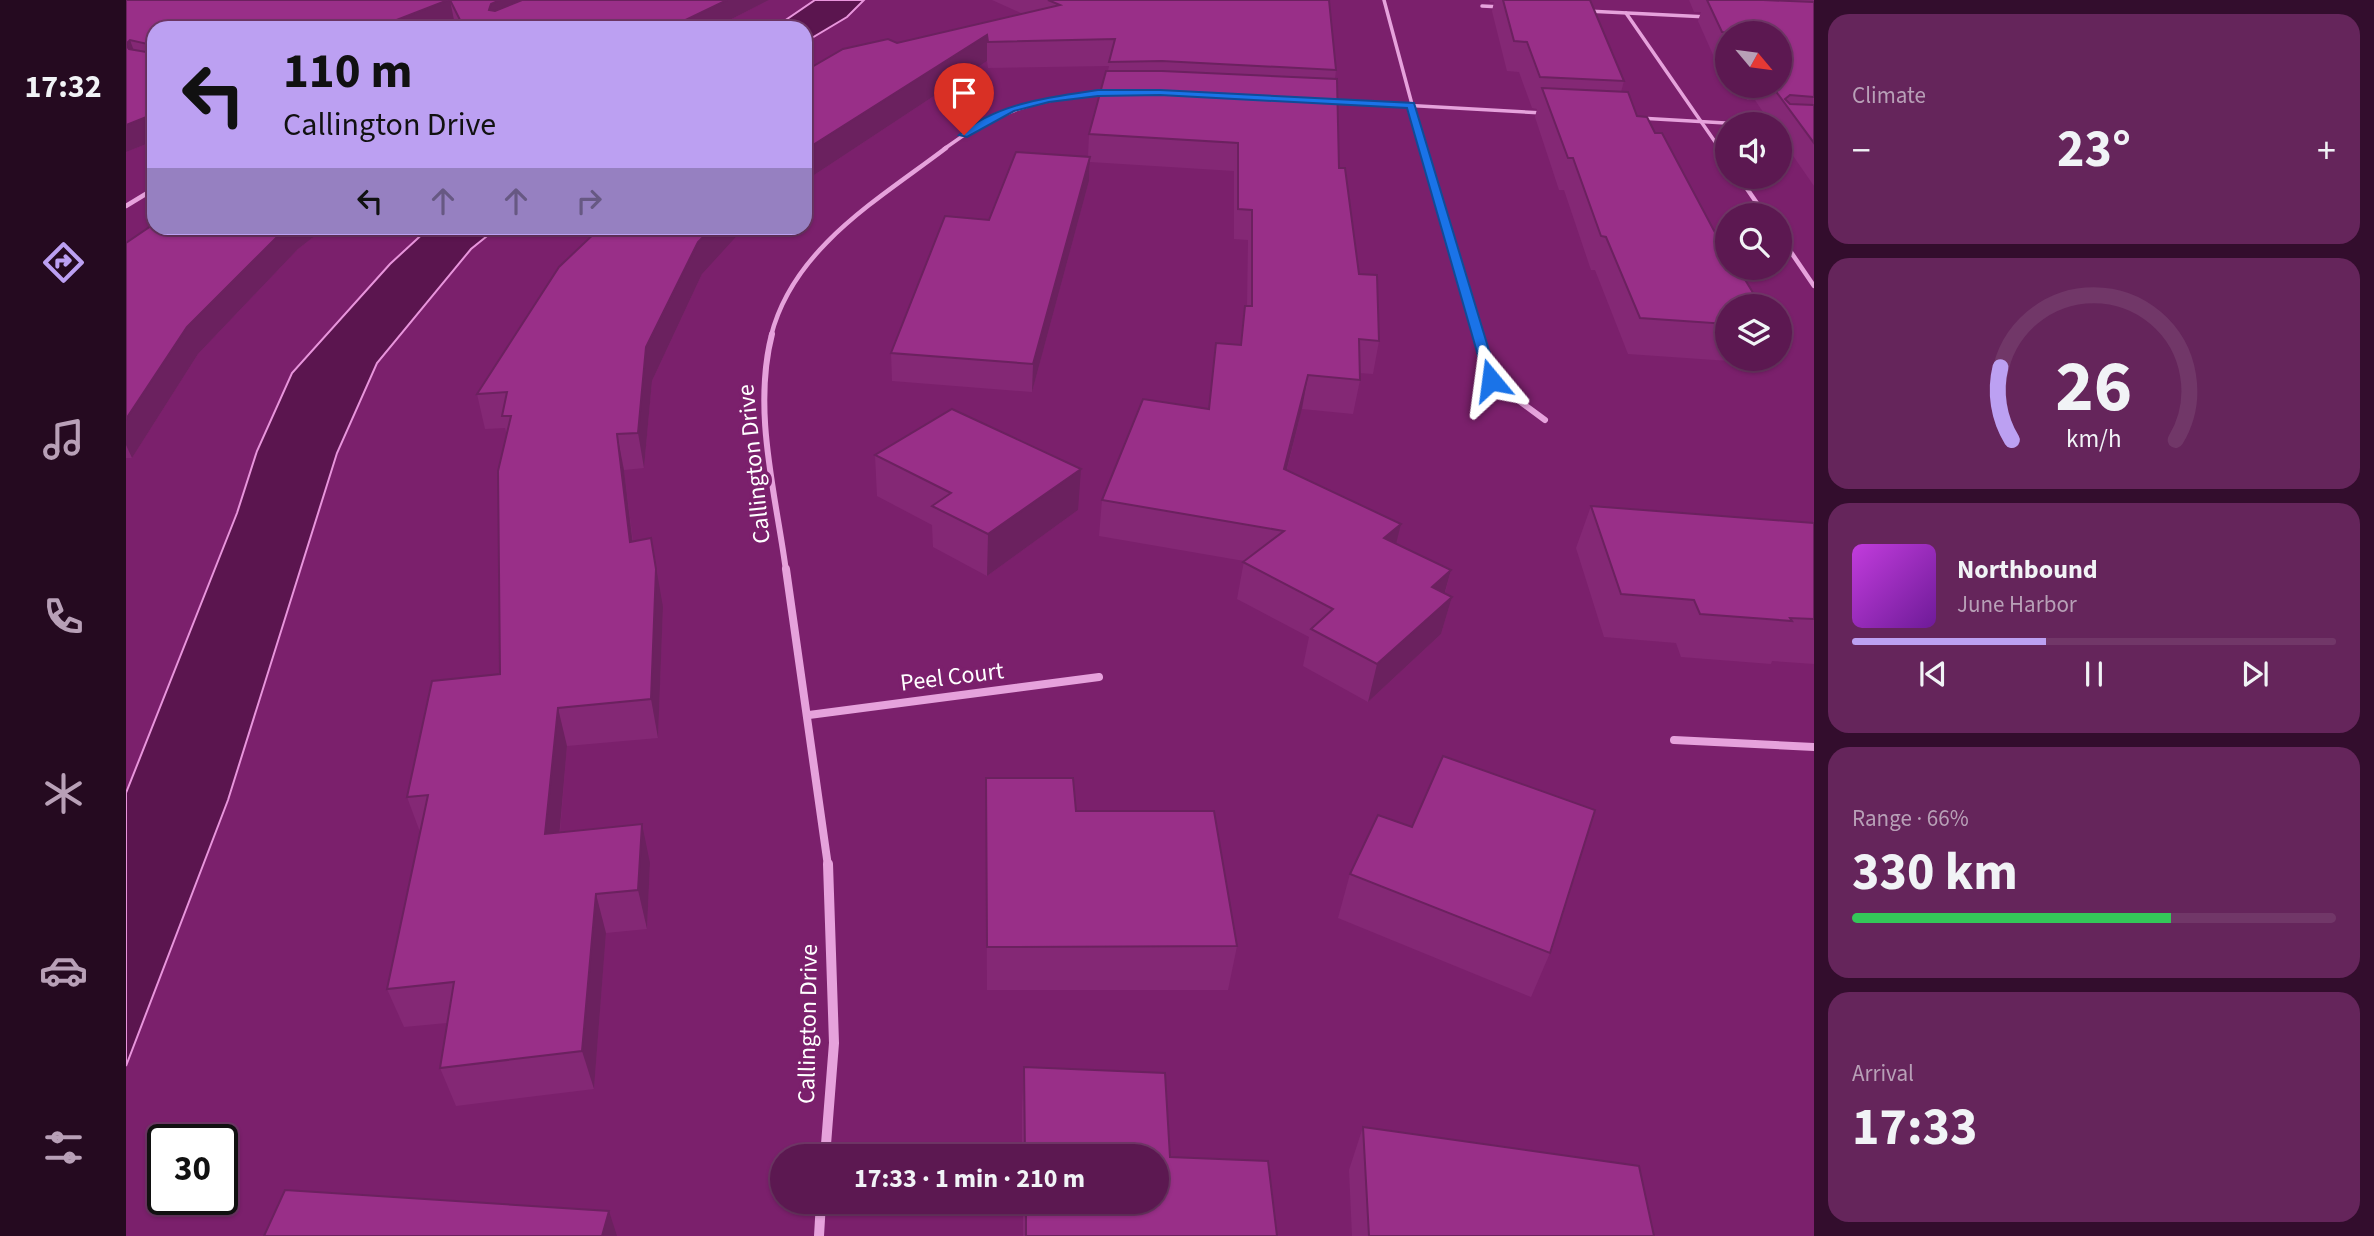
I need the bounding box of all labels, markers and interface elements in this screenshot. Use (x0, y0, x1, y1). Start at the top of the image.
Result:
north arrow (1715, 21, 1792, 98)
map controls (1715, 21, 1792, 371)
text: 110 m (283, 37, 412, 107)
icon: left (168, 49, 259, 140)
pin (934, 63, 994, 135)
text: 17:32 (24, 64, 102, 110)
icon: arrive (945, 74, 983, 112)
text: Climate (1852, 79, 1926, 112)
text: Callington Drive (283, 102, 496, 148)
button: sound (1715, 112, 1792, 189)
text: 23° (2057, 113, 2131, 187)
text: − (1852, 124, 1871, 178)
text: + (2317, 124, 2336, 178)
icon: left (351, 182, 389, 220)
icon: ahead (424, 182, 462, 220)
icon: ahead (497, 182, 535, 220)
icon: right (570, 182, 608, 220)
button: search (1715, 203, 1792, 280)
icon: directions (39, 238, 88, 287)
button: layers (1715, 294, 1792, 371)
text: 26 (2056, 335, 2132, 439)
position arrow (1454, 343, 1528, 417)
street label: Callington Drive (728, 383, 780, 545)
icon: music (39, 415, 88, 464)
text: km/h (2066, 420, 2122, 456)
text: Northbound (1957, 551, 2098, 588)
text: June Harbor (1957, 588, 2077, 621)
icon: phone (39, 592, 88, 641)
street label: Peel Court (898, 653, 1006, 701)
icon: previous (1914, 655, 1952, 693)
icon: pause (2075, 655, 2113, 693)
icon: next (2236, 655, 2274, 693)
icon: climate (39, 769, 88, 818)
text: Range · 66% (1852, 802, 1969, 835)
text: 330 km (1852, 836, 2018, 910)
street label: Callington Drive (789, 944, 827, 1104)
icon: car (39, 946, 88, 995)
text: Arrival (1852, 1057, 1914, 1090)
text: 17:33 (1852, 1091, 1977, 1165)
icon: filters (39, 1123, 88, 1172)
speed limit sign: 30 (147, 1124, 238, 1215)
text: 17:33 · 1 min · 210 m (854, 1160, 1085, 1197)

